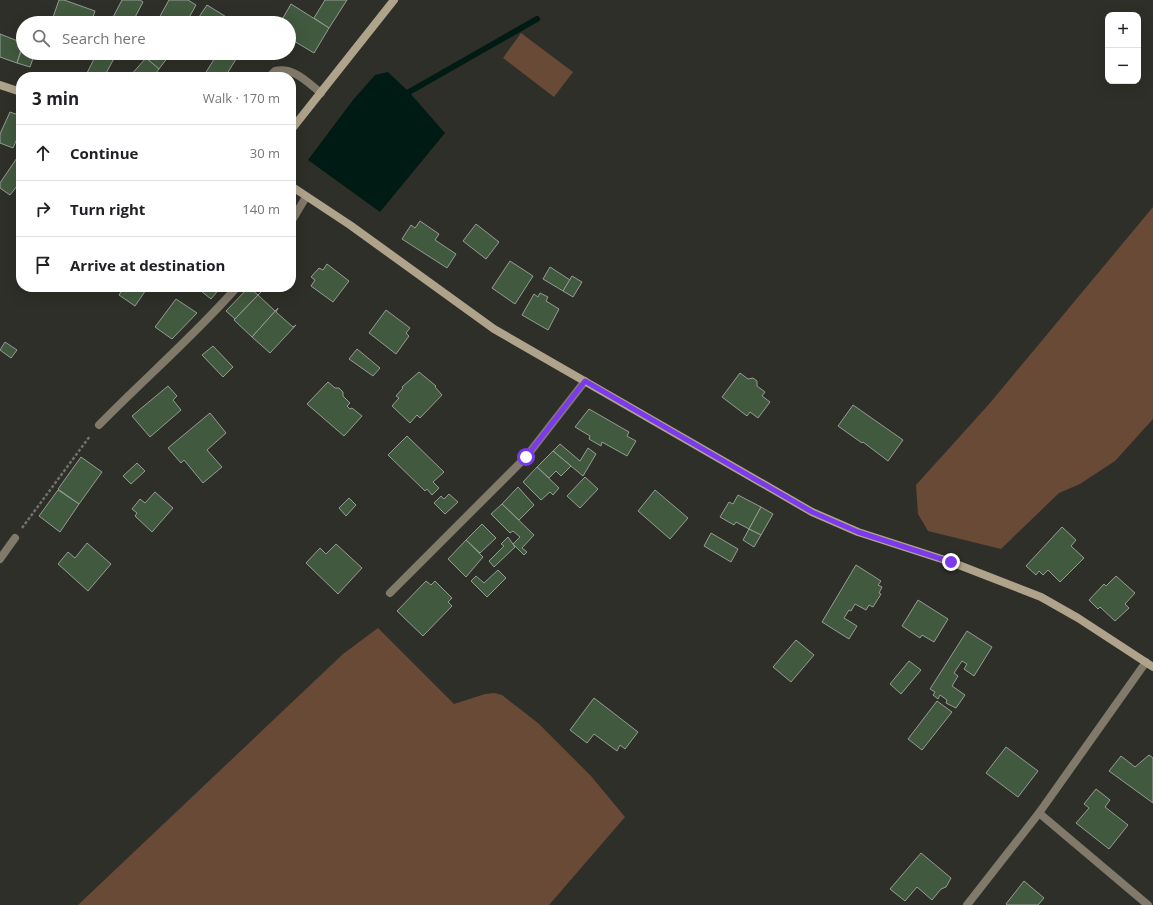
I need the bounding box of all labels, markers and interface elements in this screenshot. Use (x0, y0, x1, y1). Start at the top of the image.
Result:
map controls (1105, 12, 1141, 84)
button: + (1105, 12, 1141, 48)
search box (16, 16, 296, 60)
icon: search (30, 27, 52, 49)
text: Search here (62, 28, 146, 48)
button: − (1105, 48, 1141, 84)
text: 3 min (32, 87, 79, 110)
text: Walk · 170 m (203, 89, 280, 107)
icon: ahead (32, 142, 54, 164)
text: Continue (70, 143, 138, 163)
text: 30 m (250, 144, 280, 162)
icon: right (32, 198, 54, 220)
text: Turn right (70, 199, 145, 219)
text: 140 m (242, 200, 280, 218)
icon: arrive (32, 254, 54, 276)
text: Arrive at destination (70, 255, 225, 275)
route start (517, 448, 535, 466)
route end (942, 553, 960, 571)

